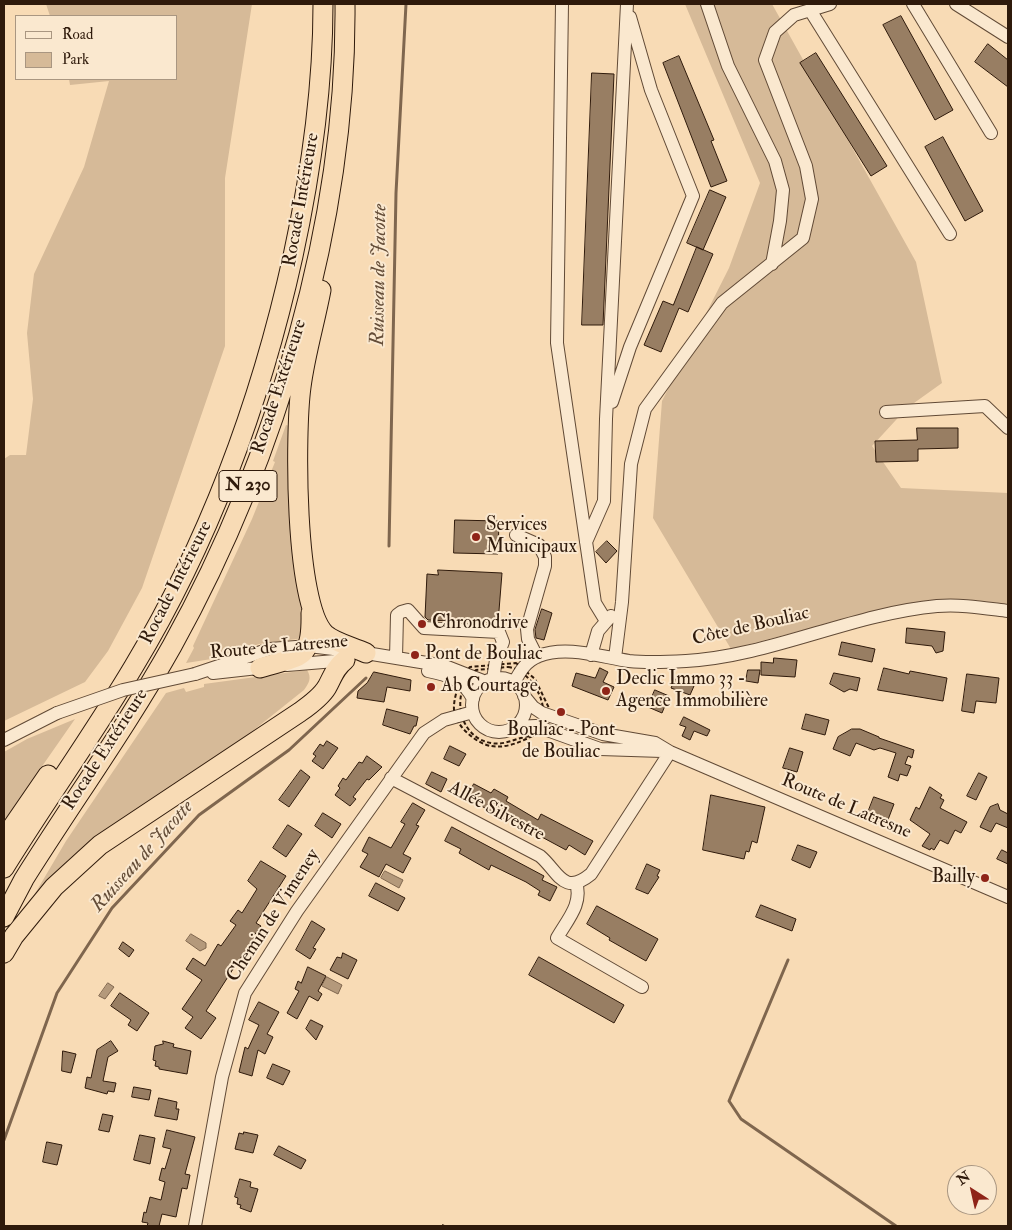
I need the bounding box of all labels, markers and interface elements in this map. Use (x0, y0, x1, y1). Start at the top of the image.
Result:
legend (15, 15, 178, 80)
text: Road (62, 25, 93, 44)
text: Park (62, 50, 89, 69)
street label: Rocade Intérieure (279, 131, 325, 269)
water label: Ruisseau de Jacotte (367, 204, 393, 346)
street label: Rocade Extérieure (247, 317, 313, 457)
road number: N 230 (219, 471, 277, 502)
place label: Services Municipaux (486, 515, 577, 559)
street label: Rocade Intérieure (136, 517, 218, 649)
marker: Services Municipaux (470, 531, 482, 543)
street label: Côte de Bouliac (690, 602, 812, 652)
place label: Chronodrive (432, 613, 528, 635)
marker: Chronodrive (416, 618, 428, 630)
street label: Route de Latresne (209, 631, 349, 665)
place label: Pont de Bouliac (425, 644, 543, 666)
marker: Pont de Bouliac (409, 649, 421, 661)
place label: Declic Immo 33 - Agence Immobilière (616, 669, 768, 713)
place label: Ab Courtage (441, 676, 538, 698)
marker: Ab Courtage (425, 681, 437, 693)
street label: Rocade Extérieure (58, 685, 154, 815)
marker: Declic Immo 33 - Agence Immobilière (600, 685, 612, 697)
marker: Bouliac - Pont de Bouliac (555, 706, 567, 718)
place label: Bouliac - Pont de Bouliac (507, 720, 615, 764)
street label: Route de Latresne (778, 769, 914, 845)
street label: Allée Silvestre (444, 777, 548, 847)
water label: Ruisseau de Jacotte (87, 796, 199, 918)
street label: Chemin de Vimeney (223, 845, 325, 987)
place label: Bailly (932, 867, 975, 889)
marker: Bailly (979, 872, 991, 884)
north arrow (947, 1165, 997, 1215)
text: N (954, 1168, 974, 1189)

